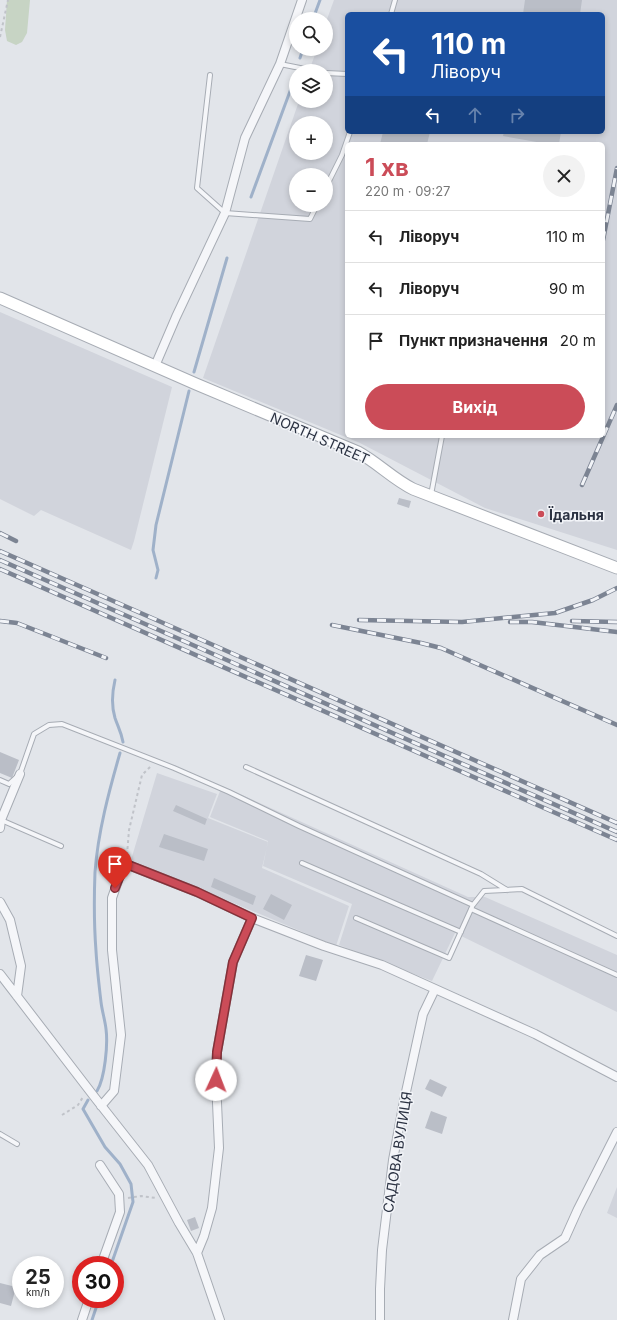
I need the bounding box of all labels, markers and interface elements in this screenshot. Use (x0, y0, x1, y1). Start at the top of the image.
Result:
map controls (289, 12, 333, 212)
button: search (289, 12, 333, 56)
text: 110 m (431, 27, 506, 61)
icon: left (365, 28, 417, 80)
text: Ліворуч (431, 61, 501, 82)
button: layers (289, 64, 333, 108)
icon: left (422, 104, 444, 126)
icon: ahead (464, 104, 486, 126)
icon: right (506, 104, 528, 126)
button: + (289, 116, 333, 160)
text: 1 хв (365, 153, 409, 182)
button: close (543, 155, 585, 197)
button: − (289, 168, 333, 212)
text: 220 m · 09:27 (365, 183, 450, 199)
icon: left (365, 226, 387, 248)
text: Ліворуч (399, 227, 459, 246)
text: 110 m (546, 227, 585, 246)
icon: left (365, 278, 387, 300)
text: Ліворуч (399, 279, 459, 298)
text: 90 m (549, 279, 585, 298)
icon: arrive (365, 330, 387, 352)
text: Пункт призначення (399, 331, 548, 350)
text: 20 m (560, 331, 596, 350)
button: Вихід (365, 384, 585, 430)
street label: NORTH STREET (268, 409, 372, 467)
place label: Їдальня (548, 506, 604, 523)
marker: Їдальня (536, 509, 546, 519)
pin (98, 847, 132, 888)
icon: arrive (104, 853, 126, 875)
position arrow (195, 1059, 237, 1101)
street label: САДОВА ВУЛИЦЯ (379, 1090, 415, 1214)
speed limit sign: 30 (72, 1256, 124, 1308)
text: 25 (25, 1265, 51, 1289)
text: km/h (26, 1286, 50, 1298)

